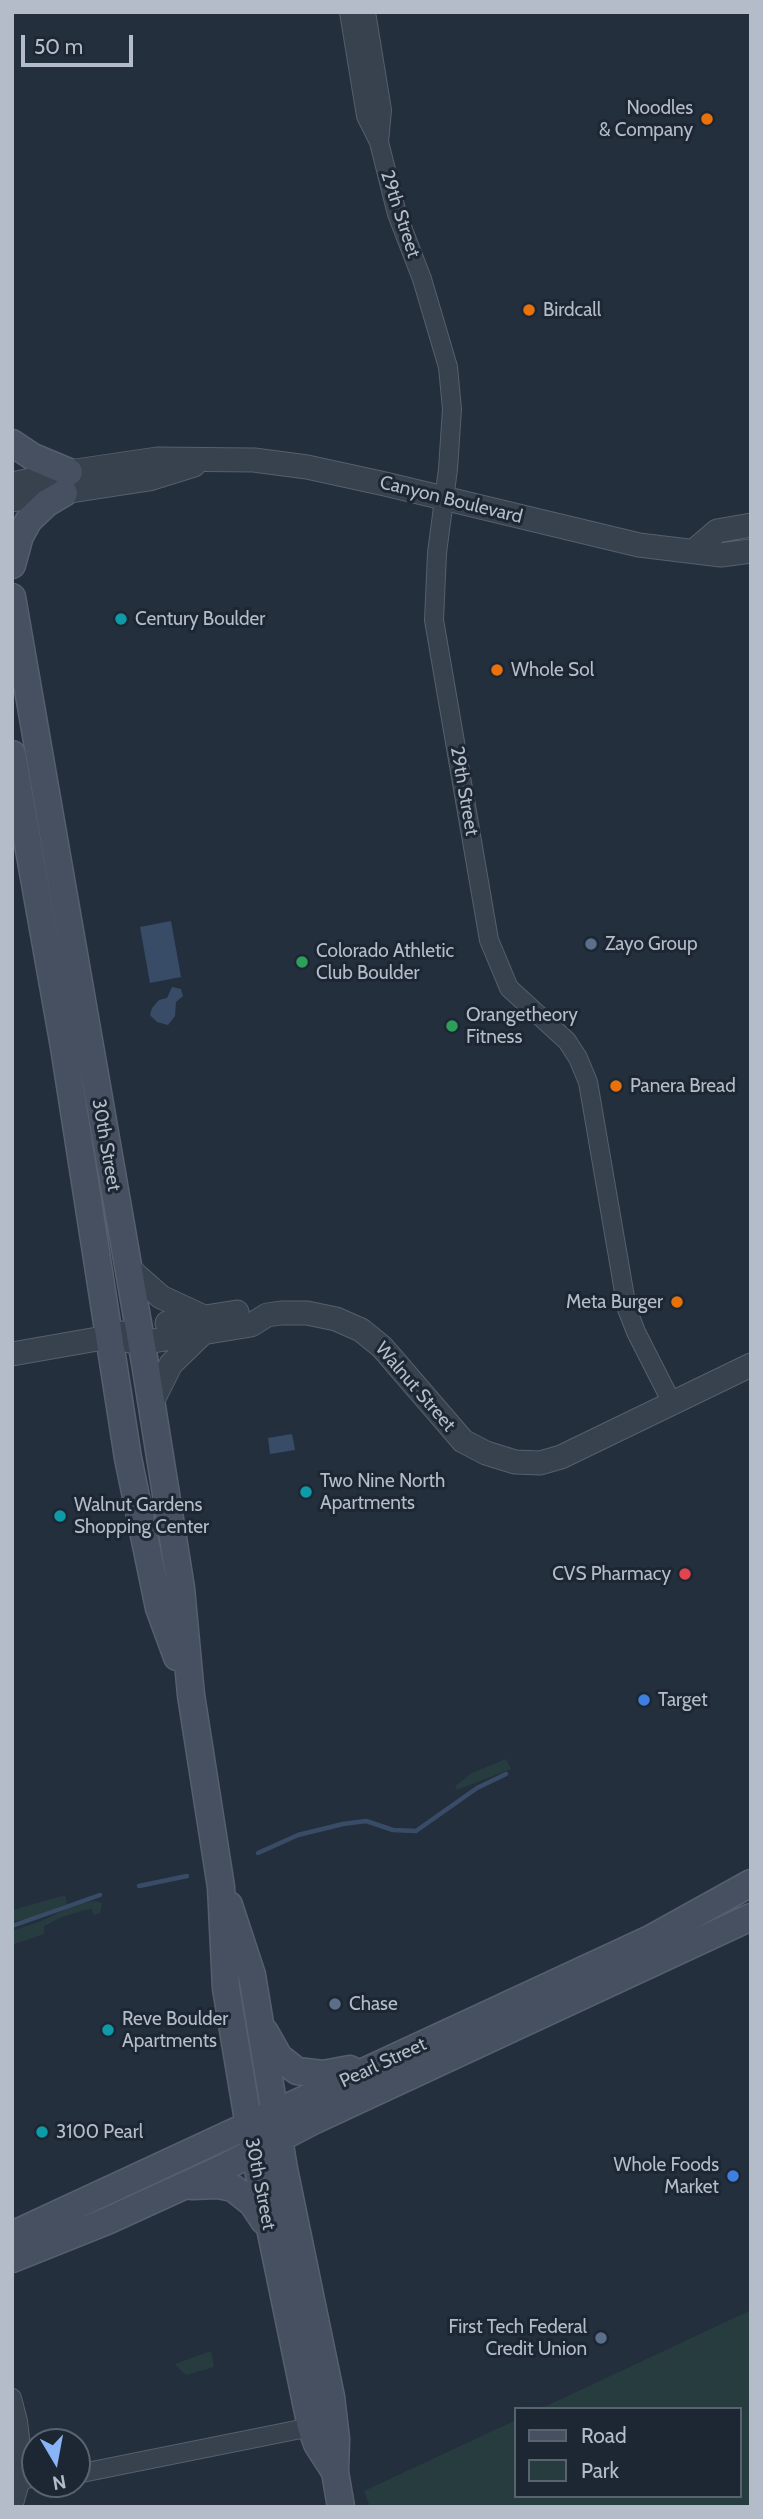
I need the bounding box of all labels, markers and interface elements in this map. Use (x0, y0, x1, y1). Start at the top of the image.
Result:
scale bar (24, 21, 136, 65)
text: 50 m (34, 34, 83, 59)
place label: Noodles & Company (599, 97, 693, 141)
marker: Noodles & Company (699, 111, 715, 127)
street label: 29th Street (375, 167, 425, 261)
place label: Birdcall (543, 299, 601, 321)
marker: Birdcall (521, 302, 537, 318)
street label: Canyon Boulevard (377, 471, 525, 529)
place label: Century Boulder (135, 608, 265, 630)
marker: Century Boulder (113, 611, 129, 627)
place label: Whole Sol (511, 659, 594, 681)
marker: Whole Sol (489, 662, 505, 678)
street label: 29th Street (445, 744, 483, 838)
place label: Zayo Group (605, 933, 698, 955)
marker: Zayo Group (583, 936, 599, 952)
place label: Colorado Athletic Club Boulder (316, 940, 454, 984)
marker: Colorado Athletic Club Boulder (294, 954, 310, 970)
place label: Orangetheory Fitness (466, 1004, 578, 1048)
marker: Orangetheory Fitness (444, 1018, 460, 1034)
place label: Panera Bread (630, 1075, 736, 1097)
marker: Panera Bread (608, 1078, 624, 1094)
street label: 30th Street (87, 1097, 125, 1193)
place label: Meta Burger (566, 1291, 663, 1313)
marker: Meta Burger (669, 1294, 685, 1310)
street label: Walnut Street (370, 1338, 460, 1436)
place label: Two Nine North Apartments (320, 1470, 445, 1514)
marker: Two Nine North Apartments (298, 1484, 314, 1500)
place label: Walnut Gardens Shopping Center (74, 1494, 209, 1538)
marker: Walnut Gardens Shopping Center (52, 1508, 68, 1524)
place label: CVS Pharmacy (552, 1563, 671, 1585)
marker: CVS Pharmacy (677, 1566, 693, 1582)
place label: Target (658, 1689, 708, 1711)
marker: Target (636, 1692, 652, 1708)
place label: Chase (349, 1993, 398, 2015)
marker: Chase (327, 1996, 343, 2012)
place label: Reve Boulder Apartments (122, 2008, 228, 2052)
marker: Reve Boulder Apartments (100, 2022, 116, 2038)
street label: Pearl Street (336, 2033, 430, 2093)
place label: 3100 Pearl (56, 2121, 143, 2143)
marker: 3100 Pearl (34, 2124, 50, 2140)
street label: 30th Street (240, 2136, 280, 2232)
place label: Whole Foods Market (613, 2154, 719, 2198)
marker: Whole Foods Market (725, 2168, 741, 2184)
place label: First Tech Federal Credit Union (448, 2316, 587, 2360)
marker: First Tech Federal Credit Union (593, 2330, 609, 2346)
legend (514, 2407, 742, 2498)
text: Road (581, 2423, 627, 2448)
north arrow (21, 2428, 91, 2498)
text: Park (581, 2458, 619, 2483)
text: N (51, 2470, 68, 2495)

